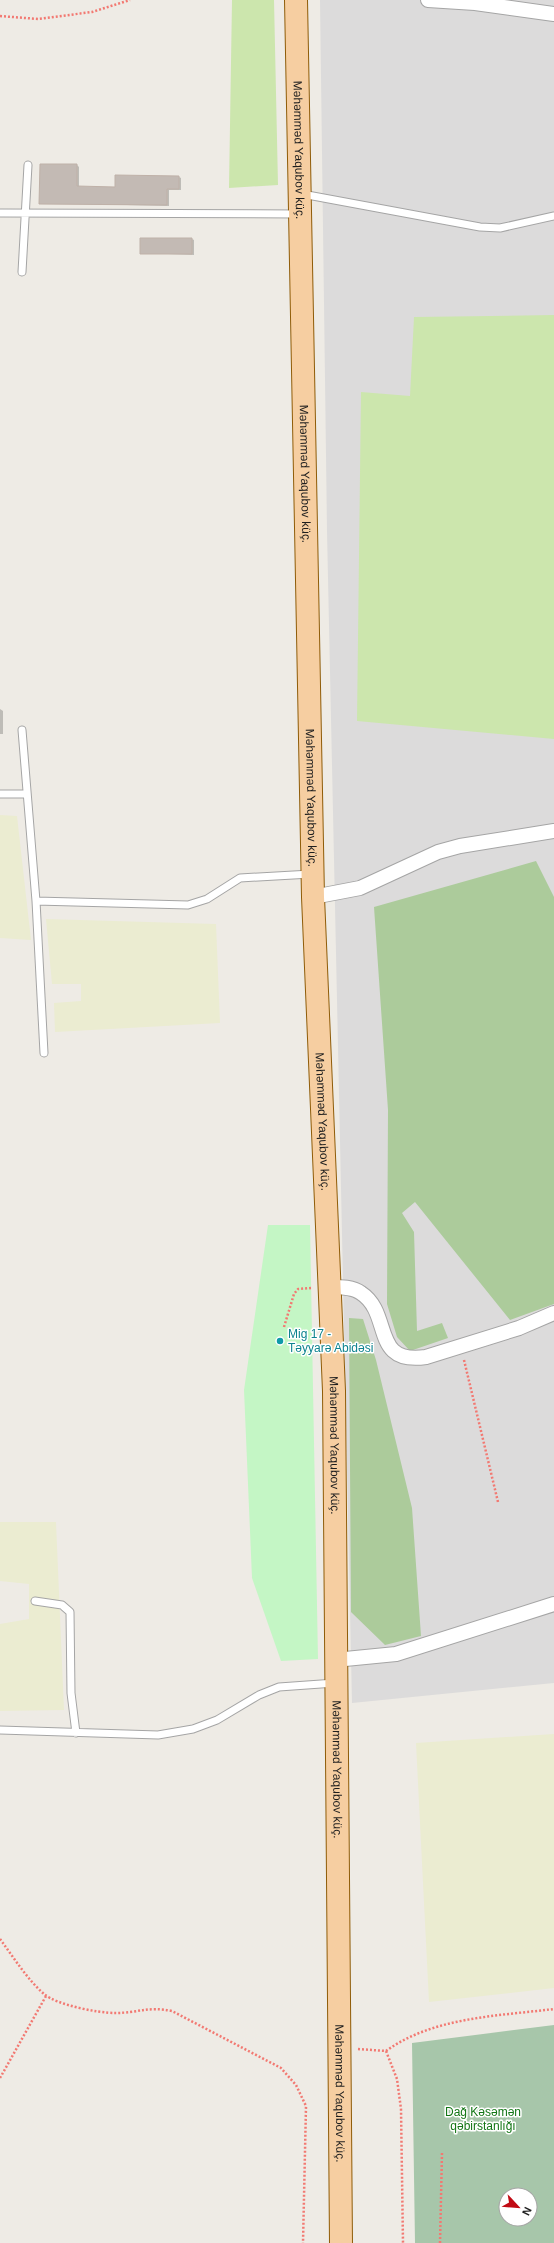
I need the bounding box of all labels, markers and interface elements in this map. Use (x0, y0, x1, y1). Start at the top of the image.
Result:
street label: Məhəmməd Yaqubov küç. (291, 81, 307, 219)
street label: Məhəmməd Yaqubov küç. (297, 405, 313, 543)
street label: Məhəmməd Yaqubov küç. (303, 728, 319, 867)
street label: Məhəmməd Yaqubov küç. (313, 1052, 332, 1191)
place label: Mig 17 - Təyyarə Abidəsi (288, 1327, 373, 1355)
marker: Mig 17 - Təyyarə Abidəsi (275, 1336, 285, 1346)
street label: Məhəmməd Yaqubov küç. (326, 1376, 342, 1515)
street label: Məhəmməd Yaqubov küç. (330, 1700, 345, 1839)
street label: Məhəmməd Yaqubov küç. (332, 2024, 347, 2163)
park label: Dağ Kəsəmən qəbirstanlığı (445, 2105, 521, 2133)
north arrow (498, 2187, 538, 2227)
text: N (520, 2205, 534, 2218)

